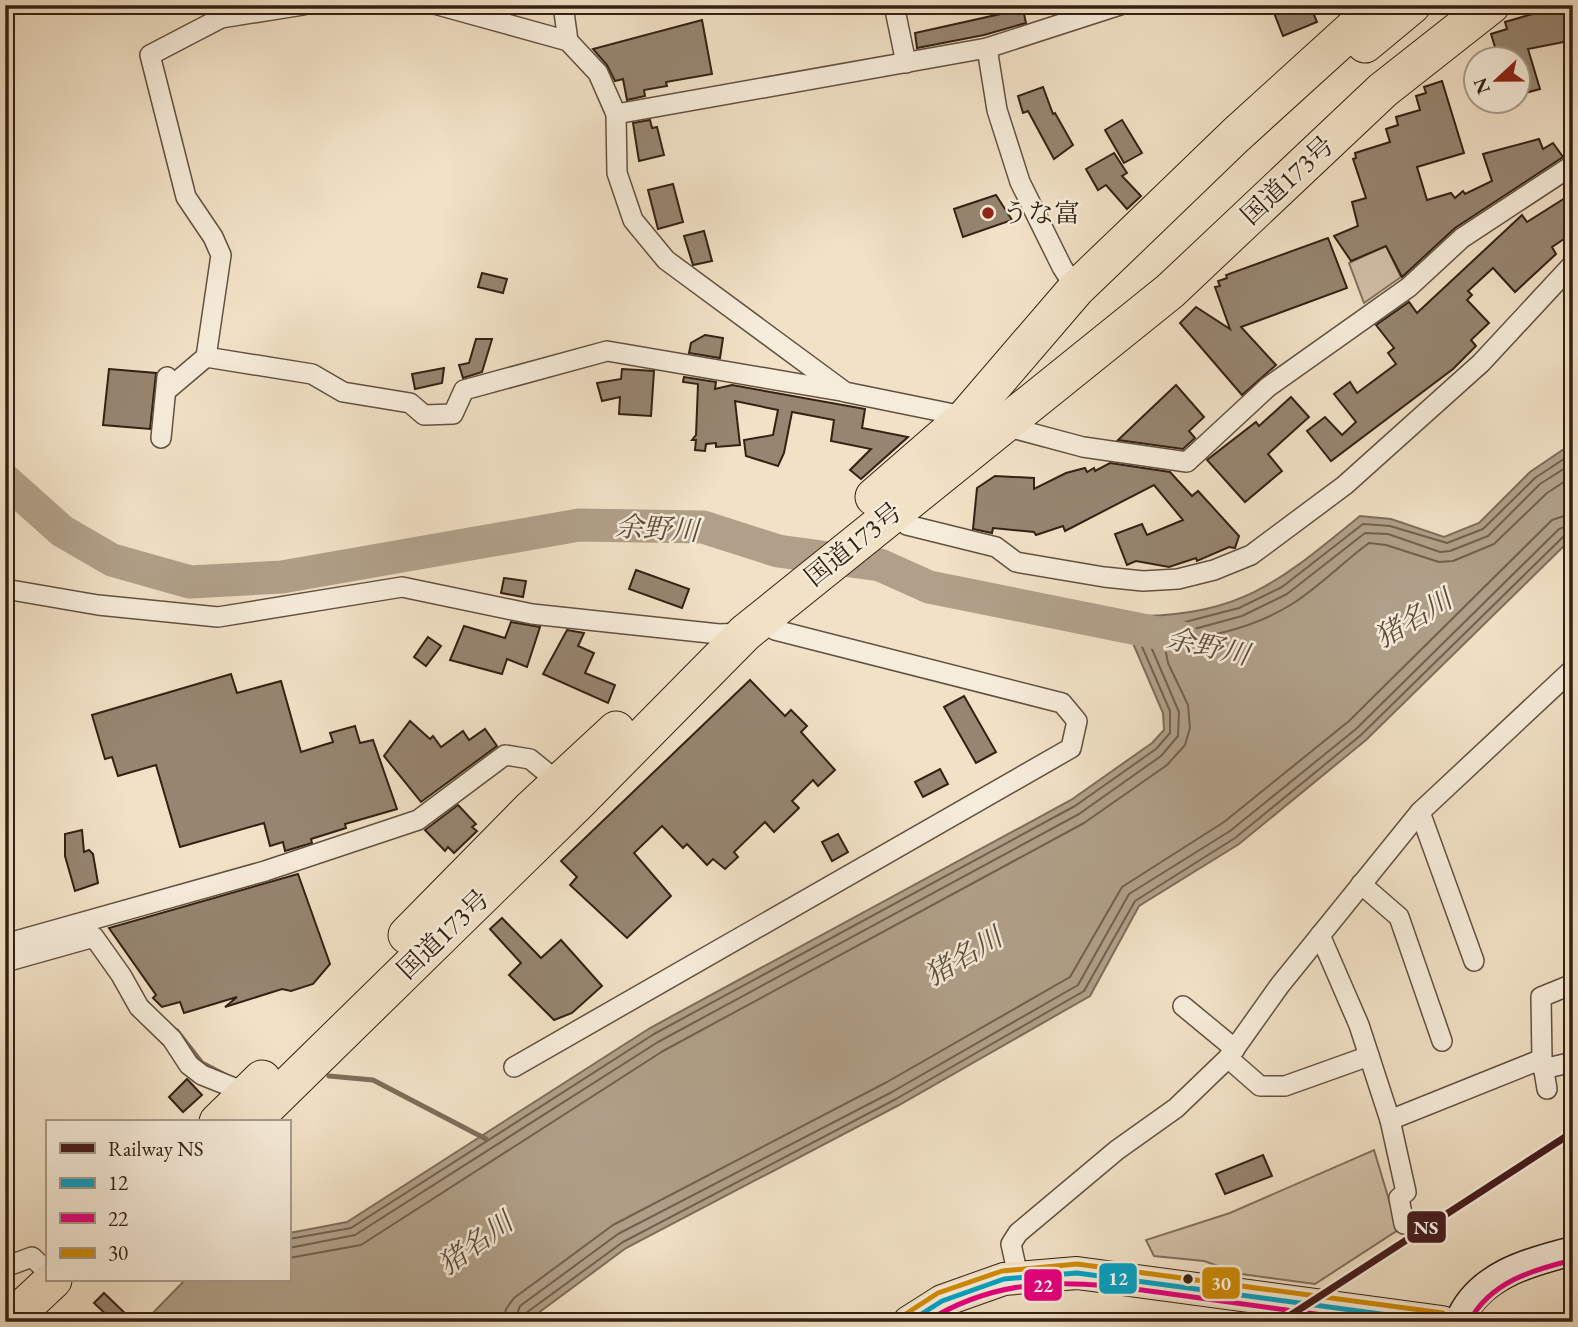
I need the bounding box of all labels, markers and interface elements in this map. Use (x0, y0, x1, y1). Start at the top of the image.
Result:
north arrow (1462, 46, 1532, 116)
text: N (1467, 74, 1496, 98)
street label: 国道173号 (1233, 128, 1341, 232)
place label: うな富 (1002, 196, 1080, 230)
marker: うな富 (980, 205, 996, 221)
street label: 国道173号 (797, 494, 909, 594)
water label: 余野川 (614, 508, 703, 548)
water label: 猪名川 (1368, 579, 1461, 655)
water label: 余野川 (1163, 620, 1256, 673)
street label: 国道173号 (390, 882, 496, 986)
water label: 猪名川 (918, 917, 1011, 993)
legend (46, 1120, 290, 1282)
text: Railway NS (108, 1135, 204, 1162)
text: 12 (108, 1169, 128, 1196)
water label: 猪名川 (430, 1202, 522, 1282)
text: 22 (108, 1205, 128, 1232)
line badge: NS (1406, 1210, 1447, 1244)
text: NS (1414, 1215, 1438, 1240)
text: 30 (108, 1239, 128, 1266)
line badge: 12 (1098, 1262, 1138, 1295)
text: 12 (1108, 1266, 1128, 1291)
line badge: 30 (1201, 1266, 1241, 1300)
line badge: 22 (1023, 1268, 1063, 1302)
text: 30 (1211, 1271, 1231, 1296)
unlabelled marker (1181, 1272, 1195, 1286)
text: 22 (1033, 1273, 1053, 1298)

